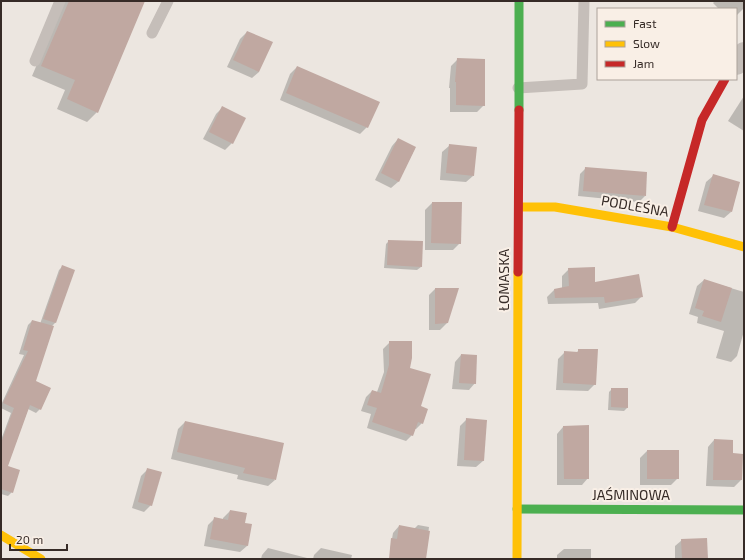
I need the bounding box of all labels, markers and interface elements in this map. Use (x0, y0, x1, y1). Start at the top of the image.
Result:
legend (597, 8, 737, 80)
text: Fast (633, 16, 657, 30)
text: Slow (633, 36, 660, 50)
text: Jam (633, 56, 654, 70)
street label: PODLEŚNA (600, 191, 671, 220)
street label: ŁOMASKA (495, 249, 512, 311)
street label: JAŚMINOWA (592, 486, 670, 503)
scale bar (10, 526, 67, 552)
text: 20 m (16, 532, 43, 546)

